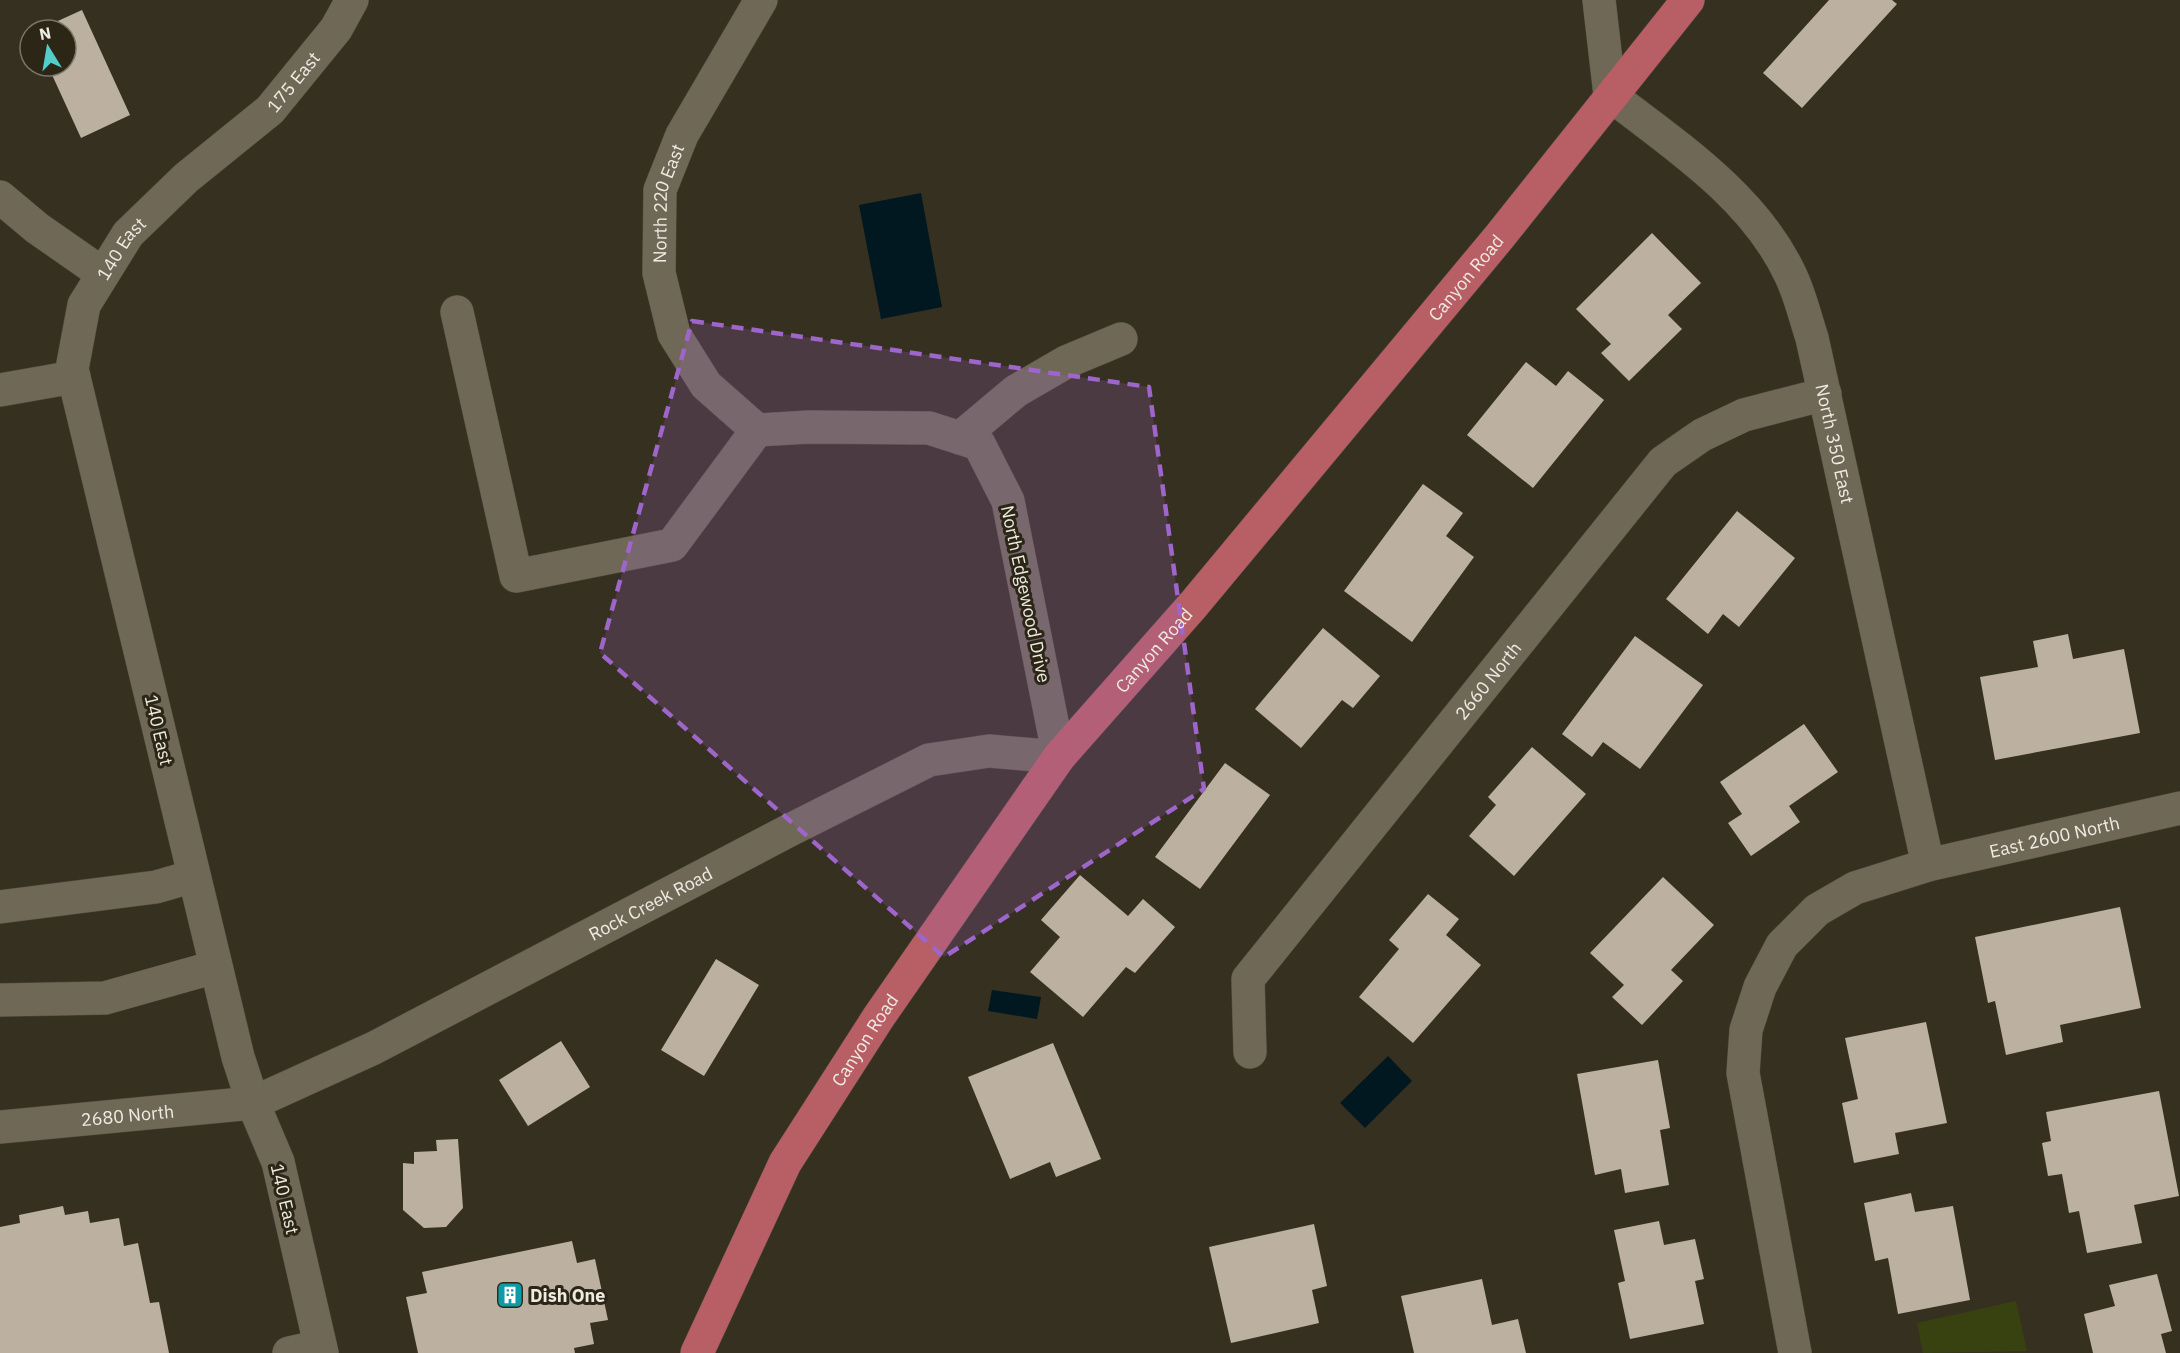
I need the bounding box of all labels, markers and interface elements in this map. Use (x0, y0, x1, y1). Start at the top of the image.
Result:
north arrow (18, 18, 78, 78)
text: N (38, 22, 53, 44)
street label: 175 East (261, 47, 325, 117)
street label: North 220 East (648, 140, 689, 263)
street label: 140 East (91, 212, 150, 284)
street label: Canyon Road (1423, 229, 1508, 325)
street label: North 350 East (1811, 382, 1860, 506)
street label: North Edgewood Drive (996, 503, 1056, 685)
street label: Canyon Road (1110, 603, 1197, 697)
street label: 2660 North (1449, 637, 1526, 724)
street label: 140 East (140, 692, 178, 768)
street label: East 2600 North (1987, 811, 2122, 862)
street label: Rock Creek Road (584, 861, 716, 945)
street label: Canyon Road (826, 989, 903, 1090)
street label: 2680 North (80, 1099, 175, 1131)
street label: 140 East (266, 1161, 304, 1237)
building icon: Dish One (495, 1280, 525, 1310)
place label: Dish One (530, 1284, 605, 1307)

